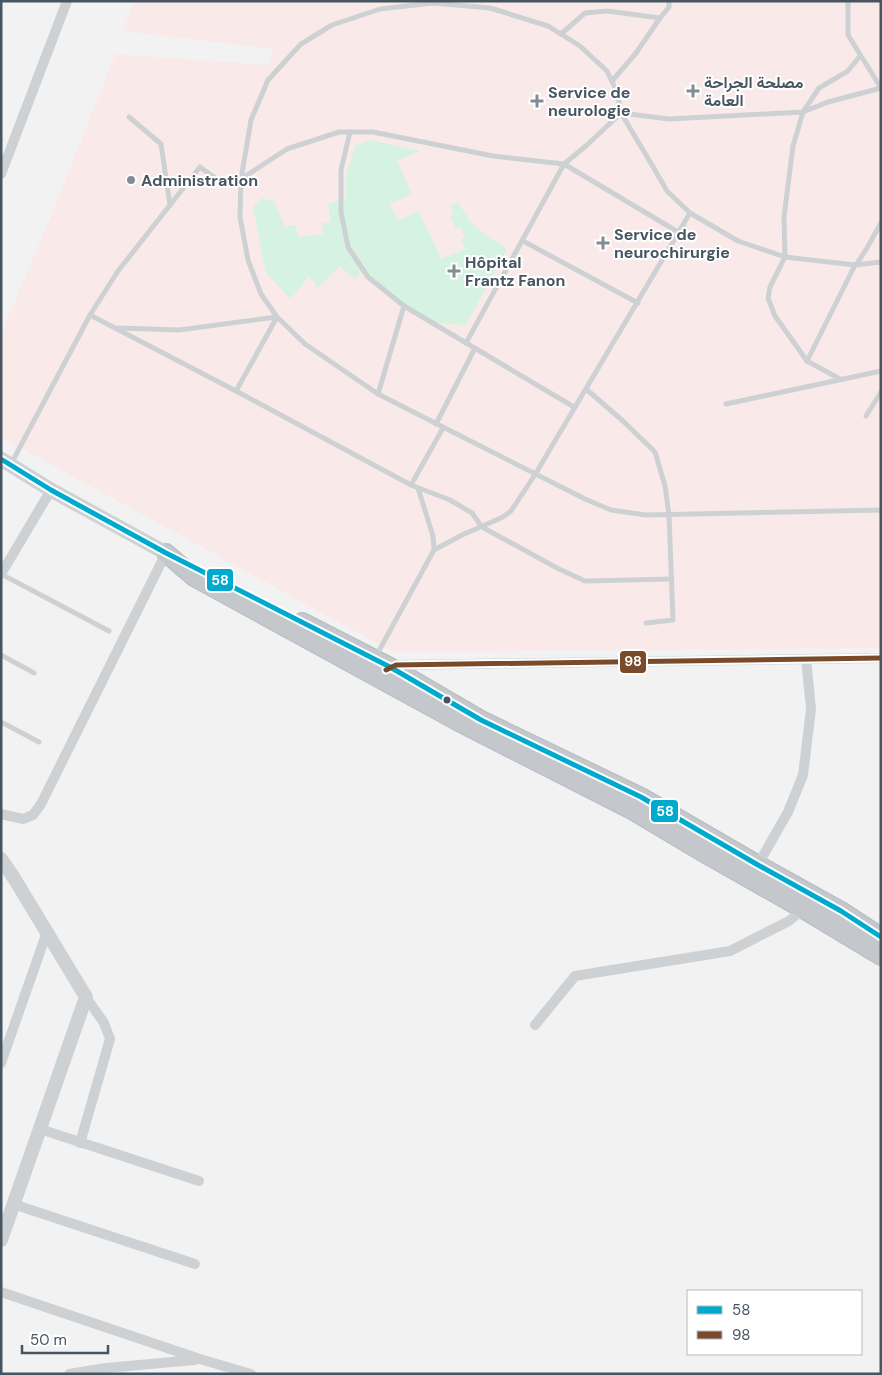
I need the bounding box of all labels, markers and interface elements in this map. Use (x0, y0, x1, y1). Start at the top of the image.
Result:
place label: مصلحة الجراحة العامة (704, 72, 804, 111)
place label: Service de neurologie (548, 82, 631, 121)
marker: مصلحة الجراحة العامة (686, 84, 700, 98)
marker: Service de neurologie (530, 94, 544, 108)
place label: Administration (141, 170, 258, 191)
marker: Administration (125, 174, 137, 186)
place label: Service de neurochirurgie (614, 224, 730, 263)
marker: Service de neurochirurgie (596, 236, 610, 250)
place label: Hôpital Frantz Fanon (465, 252, 565, 291)
marker: Hôpital Frantz Fanon (447, 264, 461, 278)
line badge: 58 (206, 568, 234, 592)
text: 58 (211, 571, 229, 589)
line badge: 98 (619, 650, 647, 674)
text: 98 (624, 652, 642, 670)
unlabelled marker (442, 695, 452, 705)
line badge: 58 (650, 799, 679, 823)
text: 58 (656, 802, 674, 820)
legend (687, 1290, 862, 1355)
text: 58 (732, 1300, 750, 1320)
scale bar (22, 1322, 109, 1354)
text: 98 (732, 1325, 750, 1345)
text: 50 m (30, 1330, 67, 1350)

